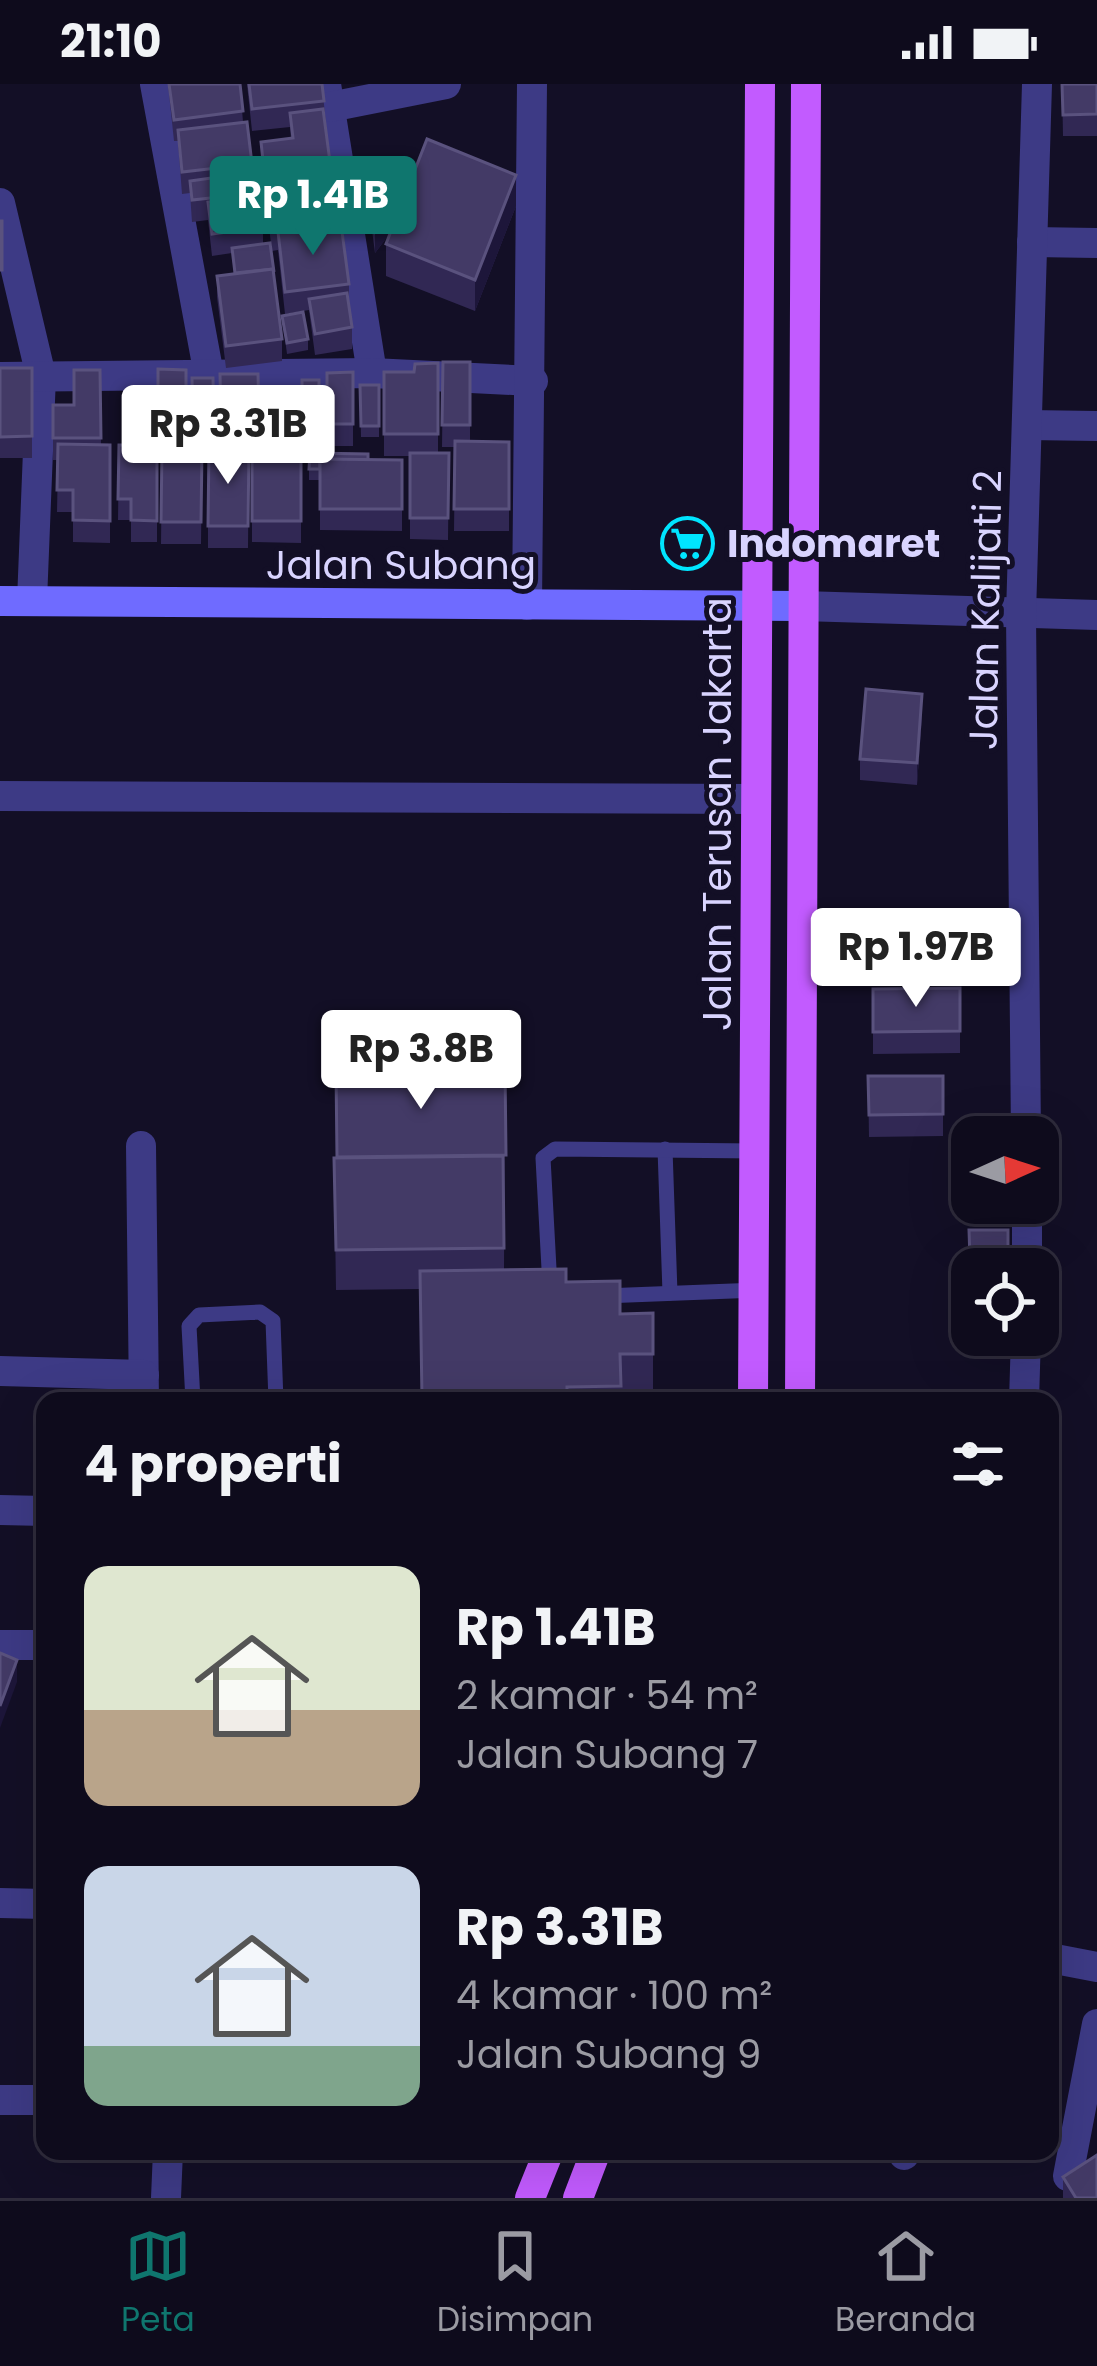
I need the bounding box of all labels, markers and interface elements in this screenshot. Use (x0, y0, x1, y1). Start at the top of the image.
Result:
text: 21:10 (60, 10, 162, 73)
pin: Rp 1.41B (189, 156, 437, 258)
text: Rp 1.41B (237, 167, 389, 222)
pin: Rp 3.31B (104, 385, 352, 487)
text: Rp 3.31B (149, 396, 307, 451)
street label: Jalan Kalijati 2 (956, 470, 1015, 750)
supermarket icon: Indomaret (660, 515, 716, 571)
place label: Indomaret (727, 516, 940, 571)
street label: Jalan Subang (266, 538, 536, 593)
street label: Jalan Terusan Jakarta (690, 597, 745, 1031)
pin: Rp 1.97B (792, 908, 1040, 1010)
text: Rp 1.97B (838, 919, 994, 974)
pin: Rp 3.8B (310, 1010, 532, 1112)
text: Rp 3.8B (348, 1021, 494, 1076)
north arrow (951, 1116, 1059, 1224)
map controls (951, 1116, 1059, 1356)
button: locate (951, 1248, 1059, 1356)
text: 4 properti (84, 1428, 342, 1500)
icon: filters (945, 1431, 1011, 1497)
text: Rp 1.41B (456, 1591, 656, 1663)
icon: home (180, 1614, 324, 1758)
text: 2 kamar · 54 m² (456, 1668, 758, 1723)
text: Jalan Subang 7 (456, 1727, 758, 1782)
text: Rp 3.31B (456, 1891, 664, 1963)
icon: home (180, 1914, 324, 2058)
text: 4 kamar · 100 m² (456, 1968, 773, 2023)
text: Jalan Subang 9 (456, 2027, 761, 2082)
tab: Peta (121, 2223, 195, 2345)
tab: Disimpan (437, 2223, 593, 2345)
tab: Beranda (835, 2223, 976, 2345)

